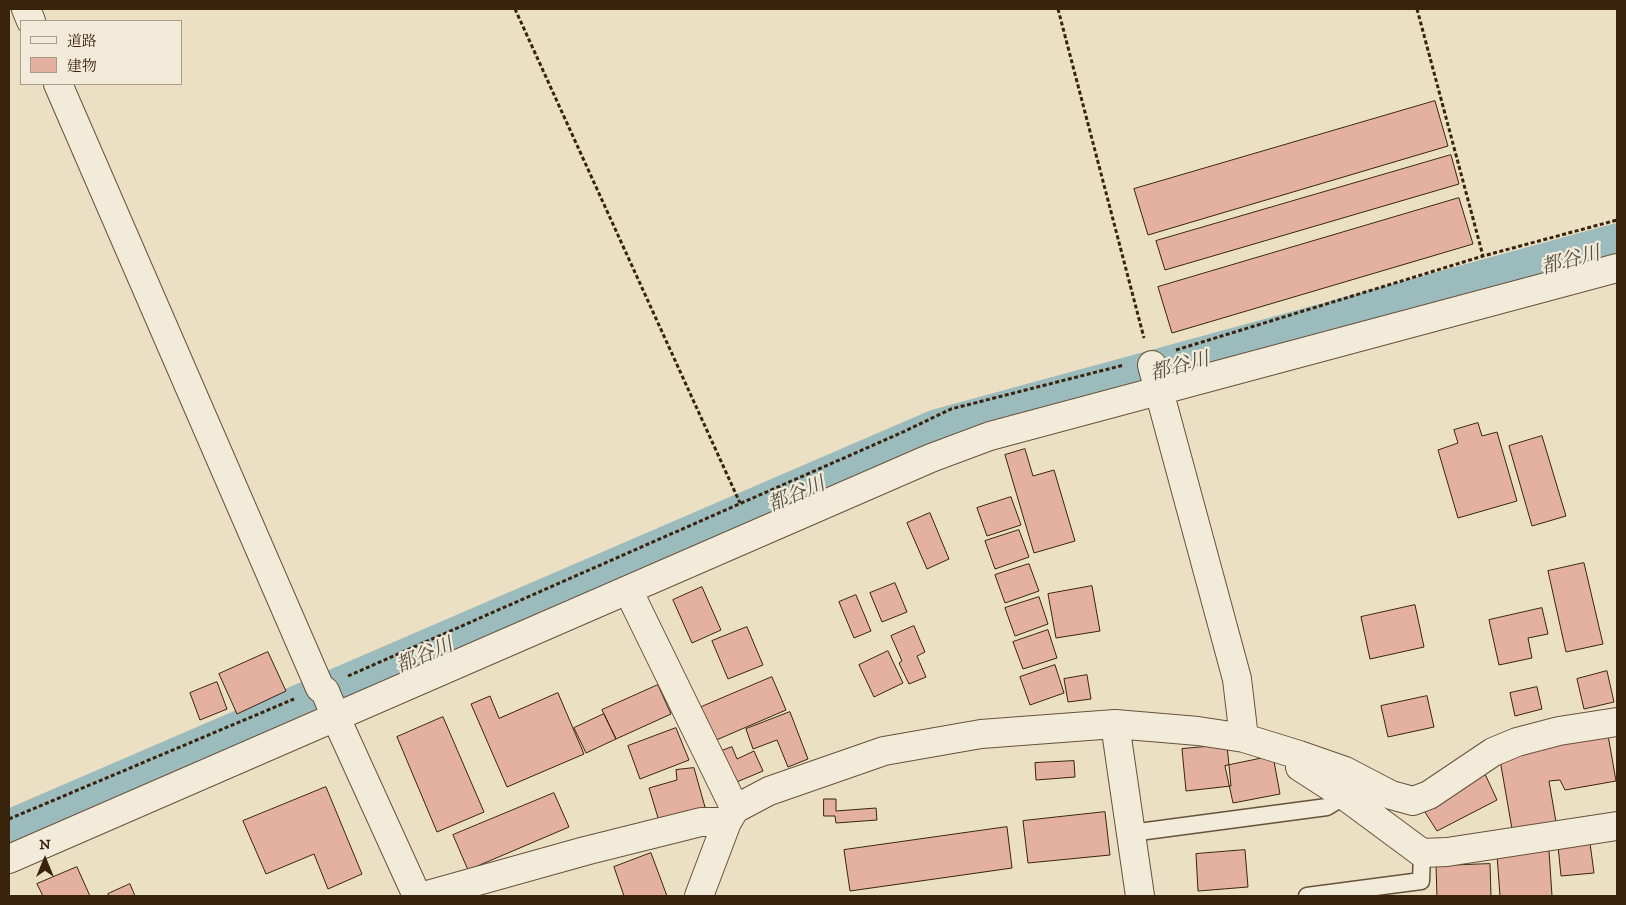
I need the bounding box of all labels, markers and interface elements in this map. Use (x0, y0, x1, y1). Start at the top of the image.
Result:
legend (20, 20, 182, 85)
text: 道路 (67, 32, 97, 51)
text: 建物 (67, 57, 97, 76)
water label: 都谷川 (1539, 243, 1603, 281)
water label: 都谷川 (1148, 349, 1212, 387)
water label: 都谷川 (765, 473, 829, 519)
water label: 都谷川 (393, 634, 457, 680)
north arrow (20, 835, 70, 885)
text: N (39, 836, 51, 854)

